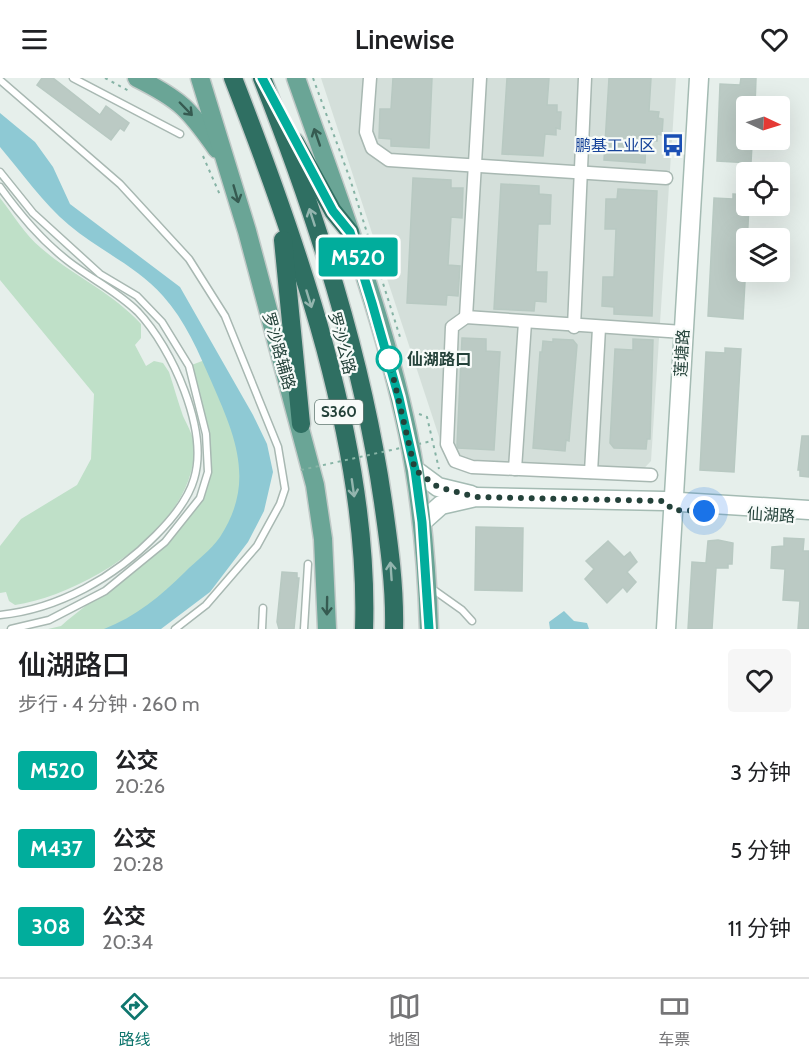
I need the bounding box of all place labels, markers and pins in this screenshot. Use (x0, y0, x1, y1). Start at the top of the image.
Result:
bus stop icon: 鹏基工业区 (660, 132, 686, 158)
place label: 鹏基工业区 (575, 136, 655, 155)
marker: 仙湖路口 (376, 346, 402, 372)
place label: 仙湖路口 (407, 350, 471, 369)

